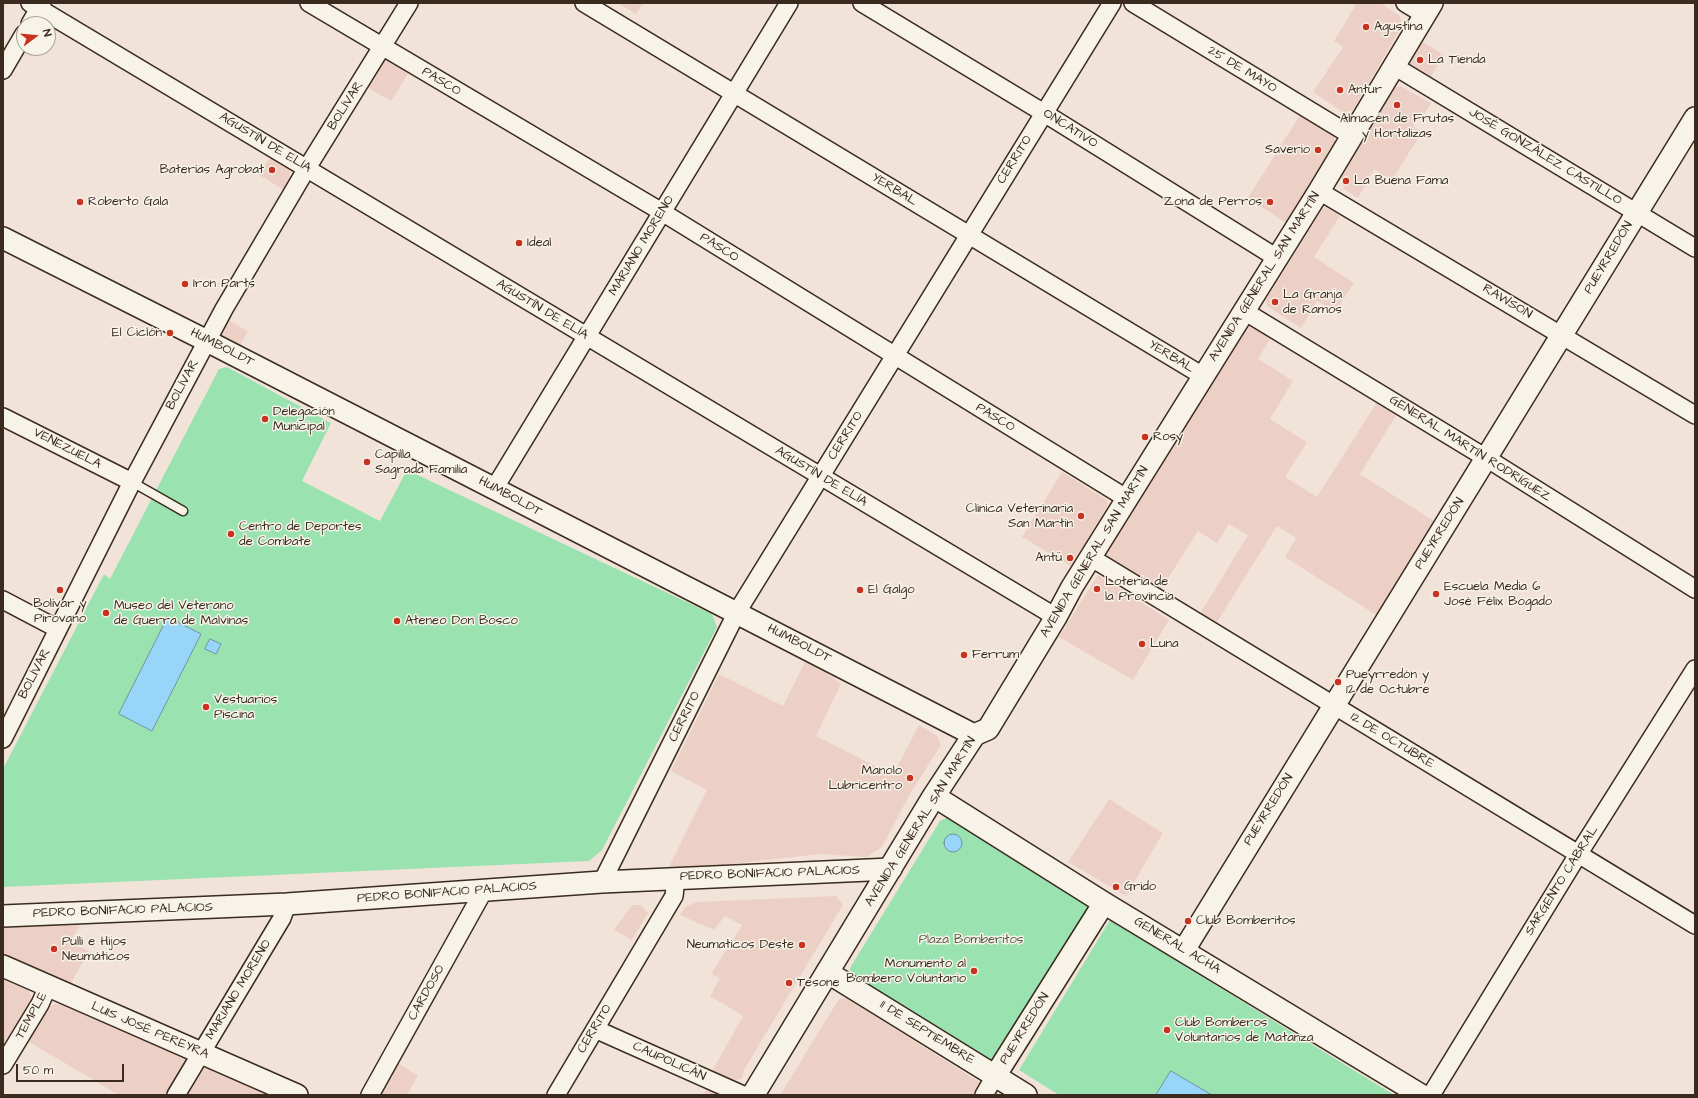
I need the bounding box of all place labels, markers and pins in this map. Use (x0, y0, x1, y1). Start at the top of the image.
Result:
place label: Agustina (1374, 19, 1422, 35)
marker: Agustina (1361, 22, 1371, 32)
place label: La Tienda (1428, 52, 1486, 68)
marker: La Tienda (1415, 55, 1425, 65)
place label: Antur (1348, 82, 1382, 98)
marker: Antur (1335, 85, 1345, 95)
marker: Almacén de Frutas y Hortalizas (1392, 100, 1402, 110)
place label: Almacén de Frutas y Hortalizas (1340, 111, 1454, 142)
place label: Saverio (1265, 142, 1310, 158)
marker: Saverio (1313, 145, 1323, 155)
place label: Baterías Agrobat (160, 162, 264, 178)
marker: Baterías Agrobat (267, 165, 277, 175)
place label: La Buena Fama (1354, 173, 1448, 189)
marker: La Buena Fama (1341, 176, 1351, 186)
place label: Roberto Gala (88, 194, 168, 210)
place label: Zona de Perros (1164, 194, 1262, 210)
marker: Roberto Gala (75, 197, 85, 207)
marker: Zona de Perros (1265, 197, 1275, 207)
place label: Ideal (527, 235, 551, 251)
marker: Ideal (514, 238, 524, 248)
place label: Iron Parts (193, 276, 255, 292)
marker: Iron Parts (180, 279, 190, 289)
place label: La Granja de Ramos (1283, 287, 1342, 318)
marker: La Granja de Ramos (1270, 297, 1280, 307)
place label: El Ciclón (112, 325, 162, 341)
marker: El Ciclón (165, 328, 175, 338)
place label: Delegación Municipal (273, 404, 335, 435)
marker: Delegación Municipal (260, 414, 270, 424)
place label: Rosy (1153, 429, 1183, 445)
marker: Rosy (1140, 432, 1150, 442)
place label: Capilla Sagrada Familia (375, 447, 467, 478)
marker: Capilla Sagrada Familia (362, 457, 372, 467)
place label: Clinica Veterinaria San Martín (966, 501, 1073, 532)
marker: Clinica Veterinaria San Martín (1076, 511, 1086, 521)
place label: Centro de Deportes de Combate (239, 519, 362, 550)
marker: Centro de Deportes de Combate (226, 529, 236, 539)
place label: Antü (1035, 550, 1062, 566)
marker: Antü (1065, 553, 1075, 563)
place label: Lotería de la Provincia (1105, 574, 1174, 605)
place label: Escuela Media 6 José Félix Bogado (1444, 579, 1552, 610)
place label: El Galgo (868, 582, 915, 598)
marker: Lotería de la Provincia (1092, 584, 1102, 594)
marker: Bolívar y Pirovano (55, 585, 65, 595)
marker: El Galgo (855, 585, 865, 595)
marker: Escuela Media 6 José Félix Bogado (1431, 589, 1441, 599)
place label: Bolívar y Pirovano (33, 596, 87, 627)
place label: Museo del Veterano de Guerra de Malvinas (114, 598, 248, 629)
marker: Museo del Veterano de Guerra de Malvinas (101, 608, 111, 618)
place label: Ateneo Don Bosco (405, 613, 518, 629)
marker: Ateneo Don Bosco (392, 616, 402, 626)
place label: Luna (1150, 636, 1179, 652)
marker: Luna (1137, 639, 1147, 649)
place label: Ferrum (972, 647, 1019, 663)
marker: Ferrum (959, 650, 969, 660)
place label: Pueyrredón y 12 de Octubre (1346, 667, 1430, 698)
marker: Pueyrredón y 12 de Octubre (1333, 677, 1343, 687)
place label: Vestuarios Piscina (214, 692, 277, 723)
marker: Vestuarios Piscina (201, 702, 211, 712)
place label: Manolo Lubricentro (828, 763, 902, 794)
marker: Manolo Lubricentro (905, 773, 915, 783)
place label: Grido (1124, 879, 1156, 895)
marker: Grido (1111, 882, 1121, 892)
place label: Club Bomberitos (1196, 913, 1296, 929)
marker: Club Bomberitos (1183, 916, 1193, 926)
place label: Pulli e Hijos Neumáticos (62, 934, 130, 965)
place label: Neumaticos Deste (687, 937, 794, 953)
marker: Neumaticos Deste (797, 940, 807, 950)
marker: Pulli e Hijos Neumáticos (49, 944, 59, 954)
place label: Monumento al Bombero Voluntario (846, 956, 966, 987)
marker: Monumento al Bombero Voluntario (969, 966, 979, 976)
place label: Tesone (797, 975, 840, 991)
marker: Tesone (784, 978, 794, 988)
place label: Club Bomberos Voluntarios de Matanza (1175, 1015, 1313, 1046)
marker: Club Bomberos Voluntarios de Matanza (1162, 1025, 1172, 1035)

